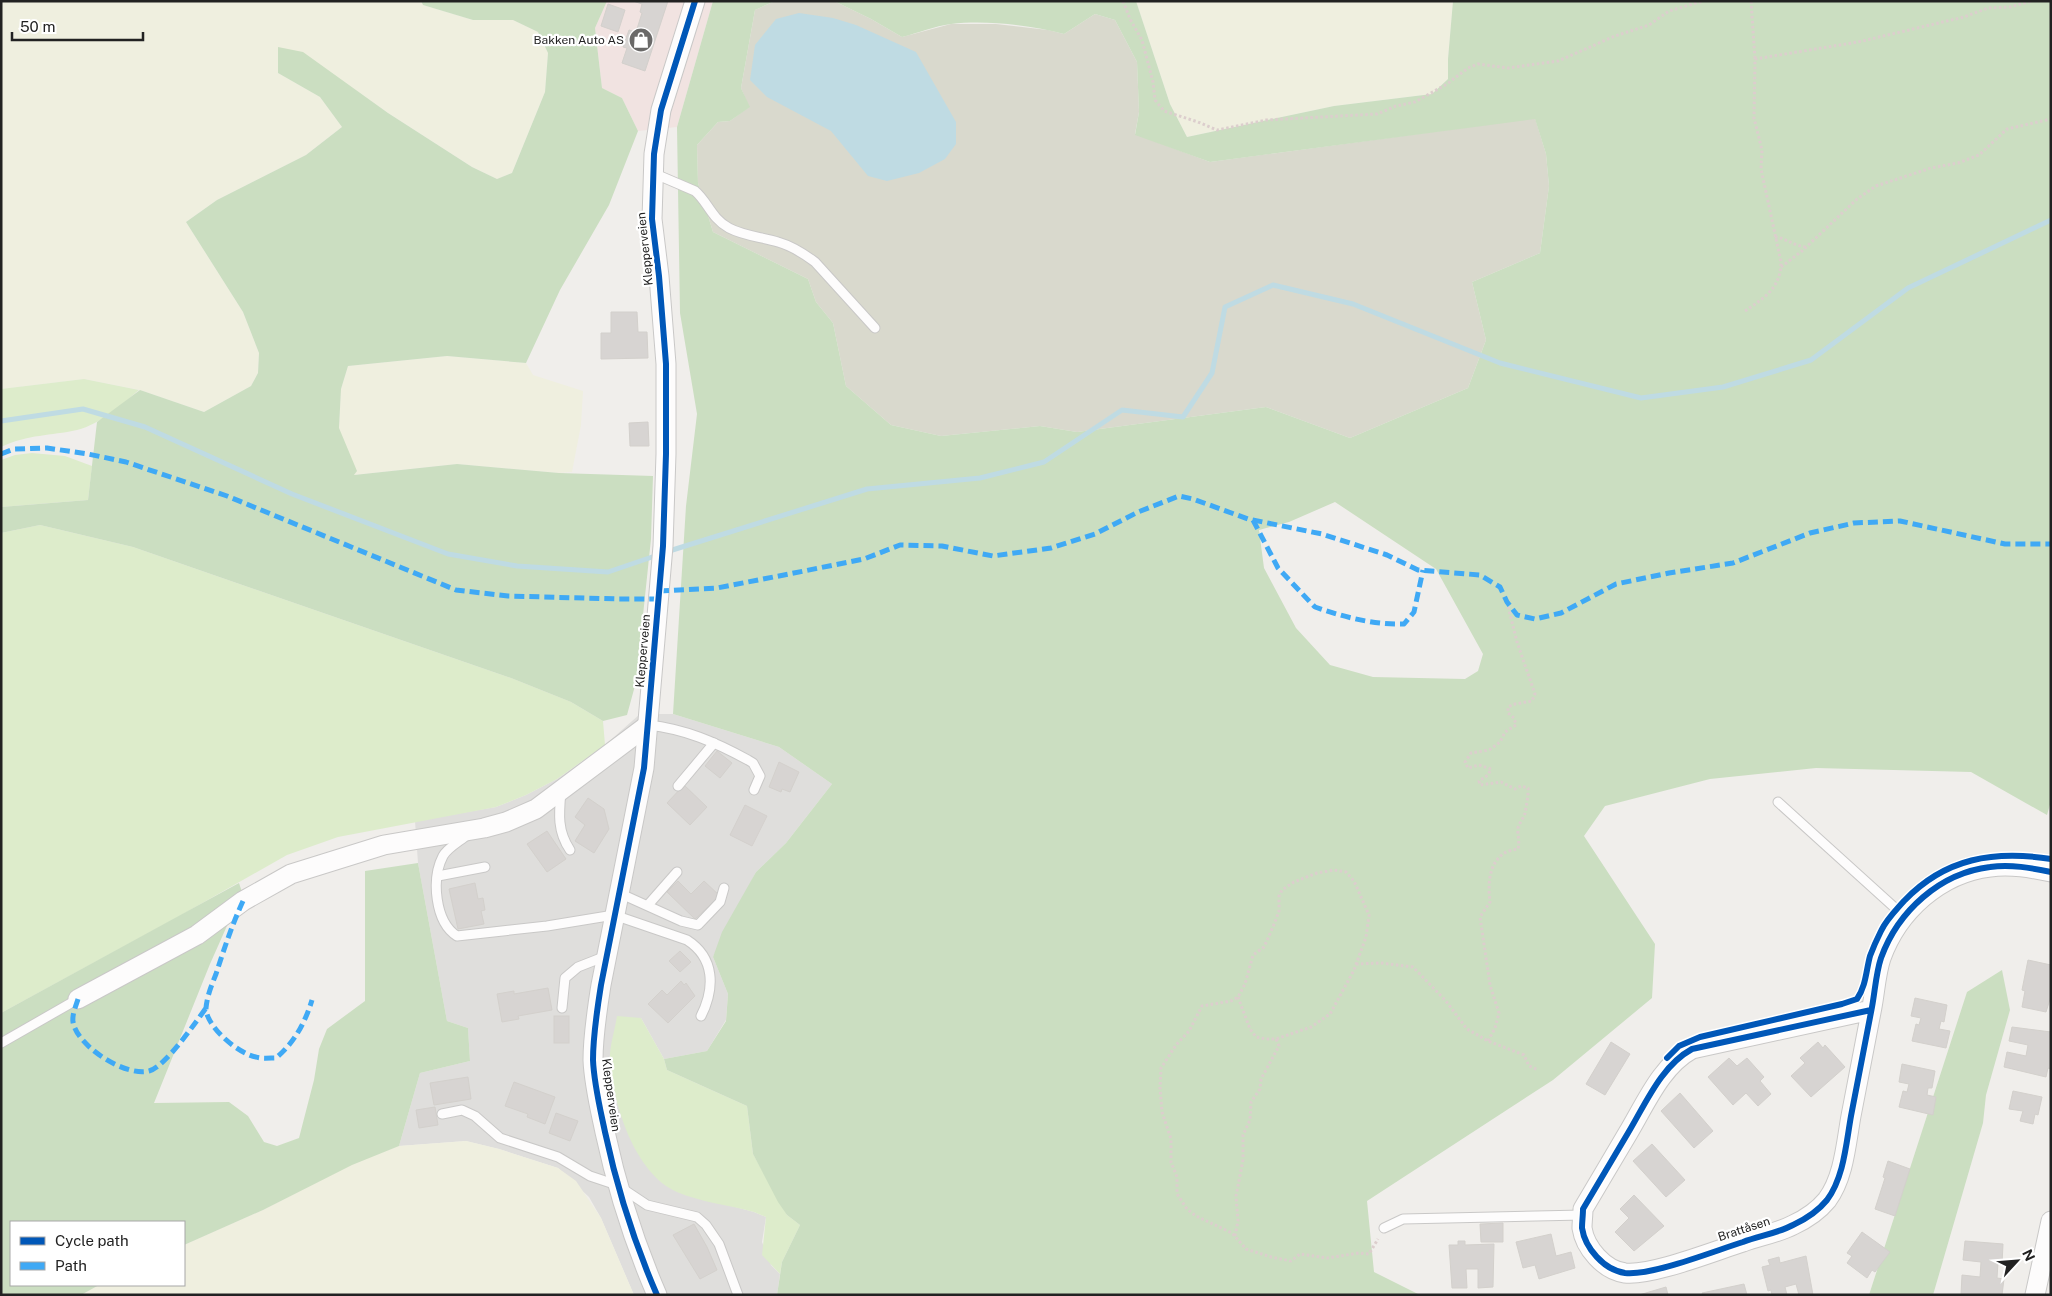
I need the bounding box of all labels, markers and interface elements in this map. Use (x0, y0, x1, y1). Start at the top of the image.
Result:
scale bar (12, 10, 144, 42)
text: 50 m (20, 18, 55, 35)
shop icon: Bakken Auto AS (628, 27, 654, 53)
place label: Bakken Auto AS (534, 33, 624, 47)
street label: Klepperveien (634, 212, 656, 286)
street label: Klepperveien (633, 614, 653, 688)
street label: Klepperveien (599, 1058, 623, 1133)
street label: Brattåsen (1716, 1214, 1772, 1244)
legend (10, 1221, 185, 1286)
text: Cycle path (55, 1232, 129, 1249)
north arrow (1992, 1236, 2042, 1286)
text: N (2019, 1247, 2038, 1264)
text: Path (55, 1257, 87, 1274)

